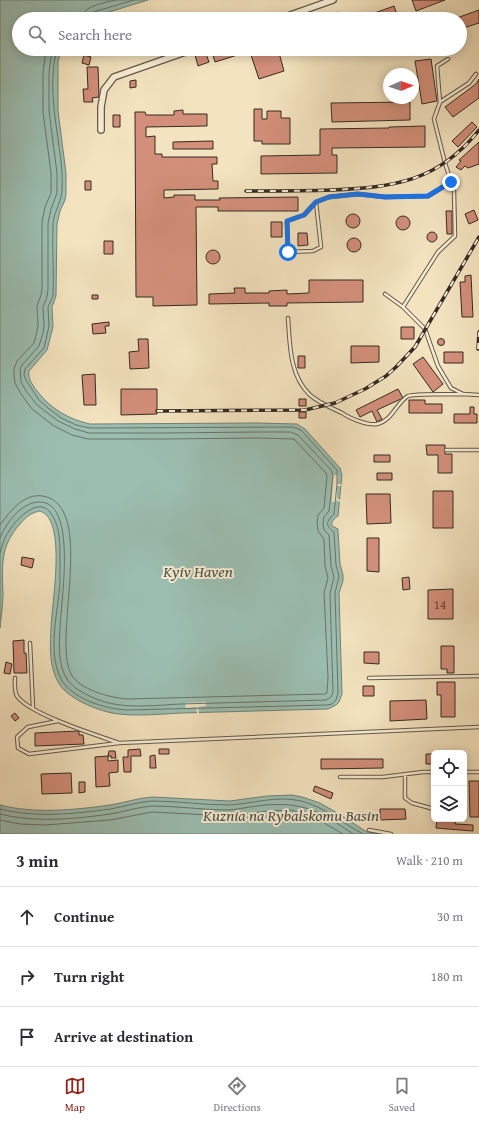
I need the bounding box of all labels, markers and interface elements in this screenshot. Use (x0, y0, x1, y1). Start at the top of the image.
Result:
search box (12, 12, 467, 56)
icon: search (26, 23, 48, 45)
text: Search here (58, 24, 132, 45)
north arrow (383, 68, 419, 104)
route end (442, 173, 460, 191)
route start (279, 243, 297, 261)
water label: Kyiv Haven (162, 559, 233, 583)
house number: 14 (434, 595, 446, 614)
map controls (431, 750, 467, 822)
button: locate (431, 750, 467, 786)
button: layers (431, 786, 467, 822)
water label: Kuznia na Rybalskomu Basin (202, 803, 379, 827)
text: 3 min (16, 848, 58, 873)
text: Walk · 210 m (396, 851, 463, 870)
icon: ahead (16, 906, 38, 928)
text: Continue (54, 906, 115, 927)
text: 30 m (437, 907, 463, 926)
icon: right (16, 966, 38, 988)
text: Turn right (54, 966, 125, 987)
text: 180 m (431, 967, 463, 986)
icon: arrive (16, 1026, 38, 1048)
text: Arrive at destination (54, 1026, 193, 1047)
tab: Map (64, 1075, 86, 1115)
tab: Directions (214, 1075, 261, 1115)
tab: Saved (388, 1075, 415, 1115)

